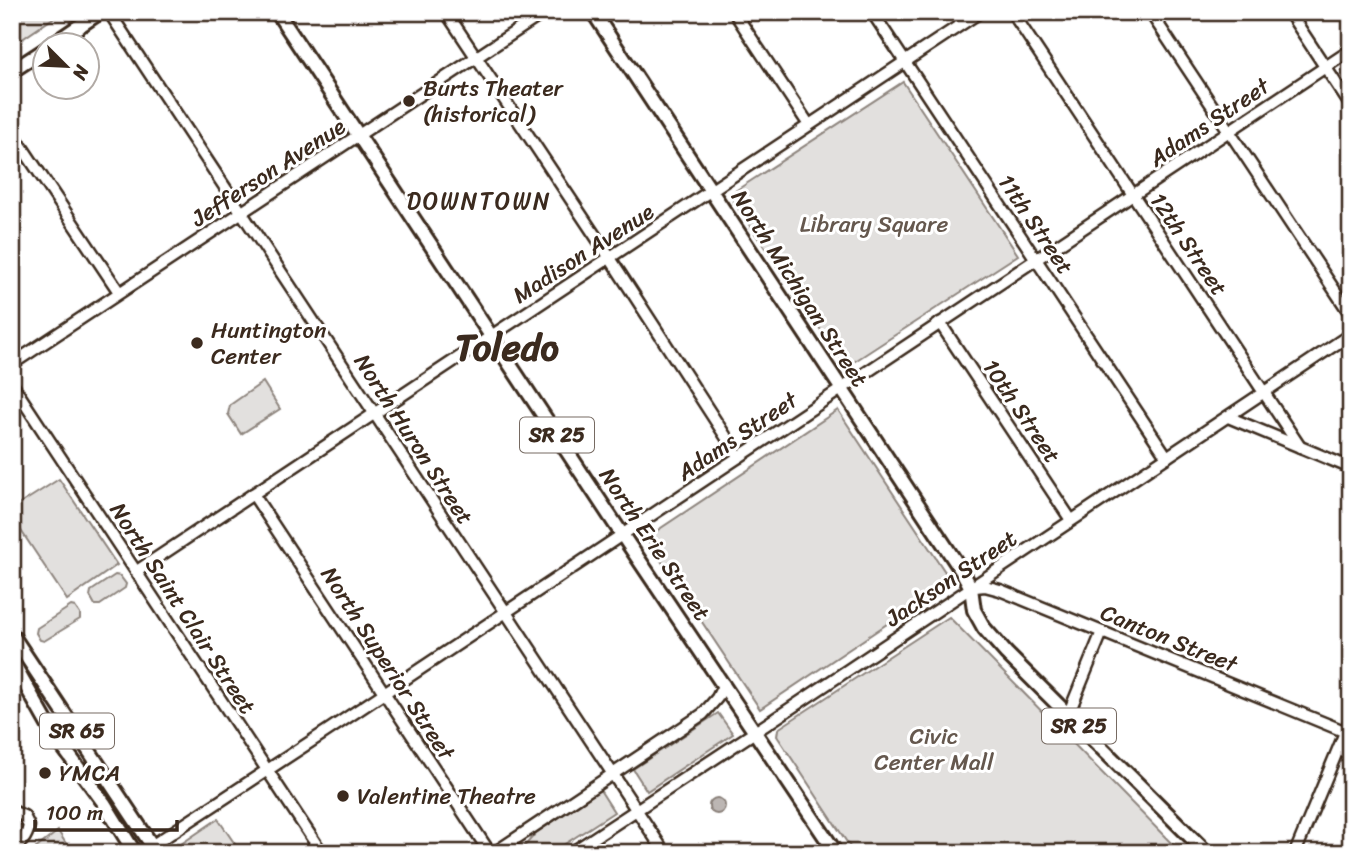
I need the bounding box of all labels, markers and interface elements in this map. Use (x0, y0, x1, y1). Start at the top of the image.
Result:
north arrow (32, 32, 102, 102)
text: N (63, 59, 99, 86)
street label: Adams Street (1140, 66, 1280, 179)
place label: Burts Theater (historical) (423, 68, 565, 135)
marker: Burts Theater (historical) (401, 93, 417, 109)
street label: Jefferson Avenue (182, 107, 354, 239)
street label: 11th Street (987, 165, 1085, 283)
district label: DOWNTOWN (406, 180, 552, 222)
street label: North Michigan Street (720, 181, 879, 396)
street label: 12th Street (1139, 184, 1239, 305)
street label: Madison Avenue (504, 192, 663, 315)
park label: Library Square (800, 204, 949, 245)
place label: Huntington Center (211, 310, 327, 377)
district label: Toledo (455, 315, 559, 380)
marker: Huntington Center (189, 335, 205, 351)
street label: North Huron Street (343, 345, 485, 533)
street label: 10th Street (971, 350, 1072, 472)
street label: Adams Street (668, 380, 808, 493)
road number: SR 25 (520, 418, 594, 452)
street label: North Erie Street (588, 459, 721, 630)
street label: North Saint Clair Street (98, 494, 267, 723)
street label: Jackson Street (876, 519, 1026, 639)
street label: North Superior Street (309, 558, 467, 770)
street label: Canton Street (1094, 592, 1245, 685)
road number: SR 25 (1042, 708, 1116, 744)
road number: SR 65 (40, 714, 114, 748)
park label: Civic Center Mall (874, 716, 994, 783)
place label: YMCA (59, 753, 120, 794)
marker: YMCA (37, 765, 53, 781)
place label: Valentine Theatre (357, 776, 536, 817)
scale bar (35, 788, 177, 832)
marker: Valentine Theatre (335, 788, 351, 804)
text: 100 m (46, 794, 103, 832)

